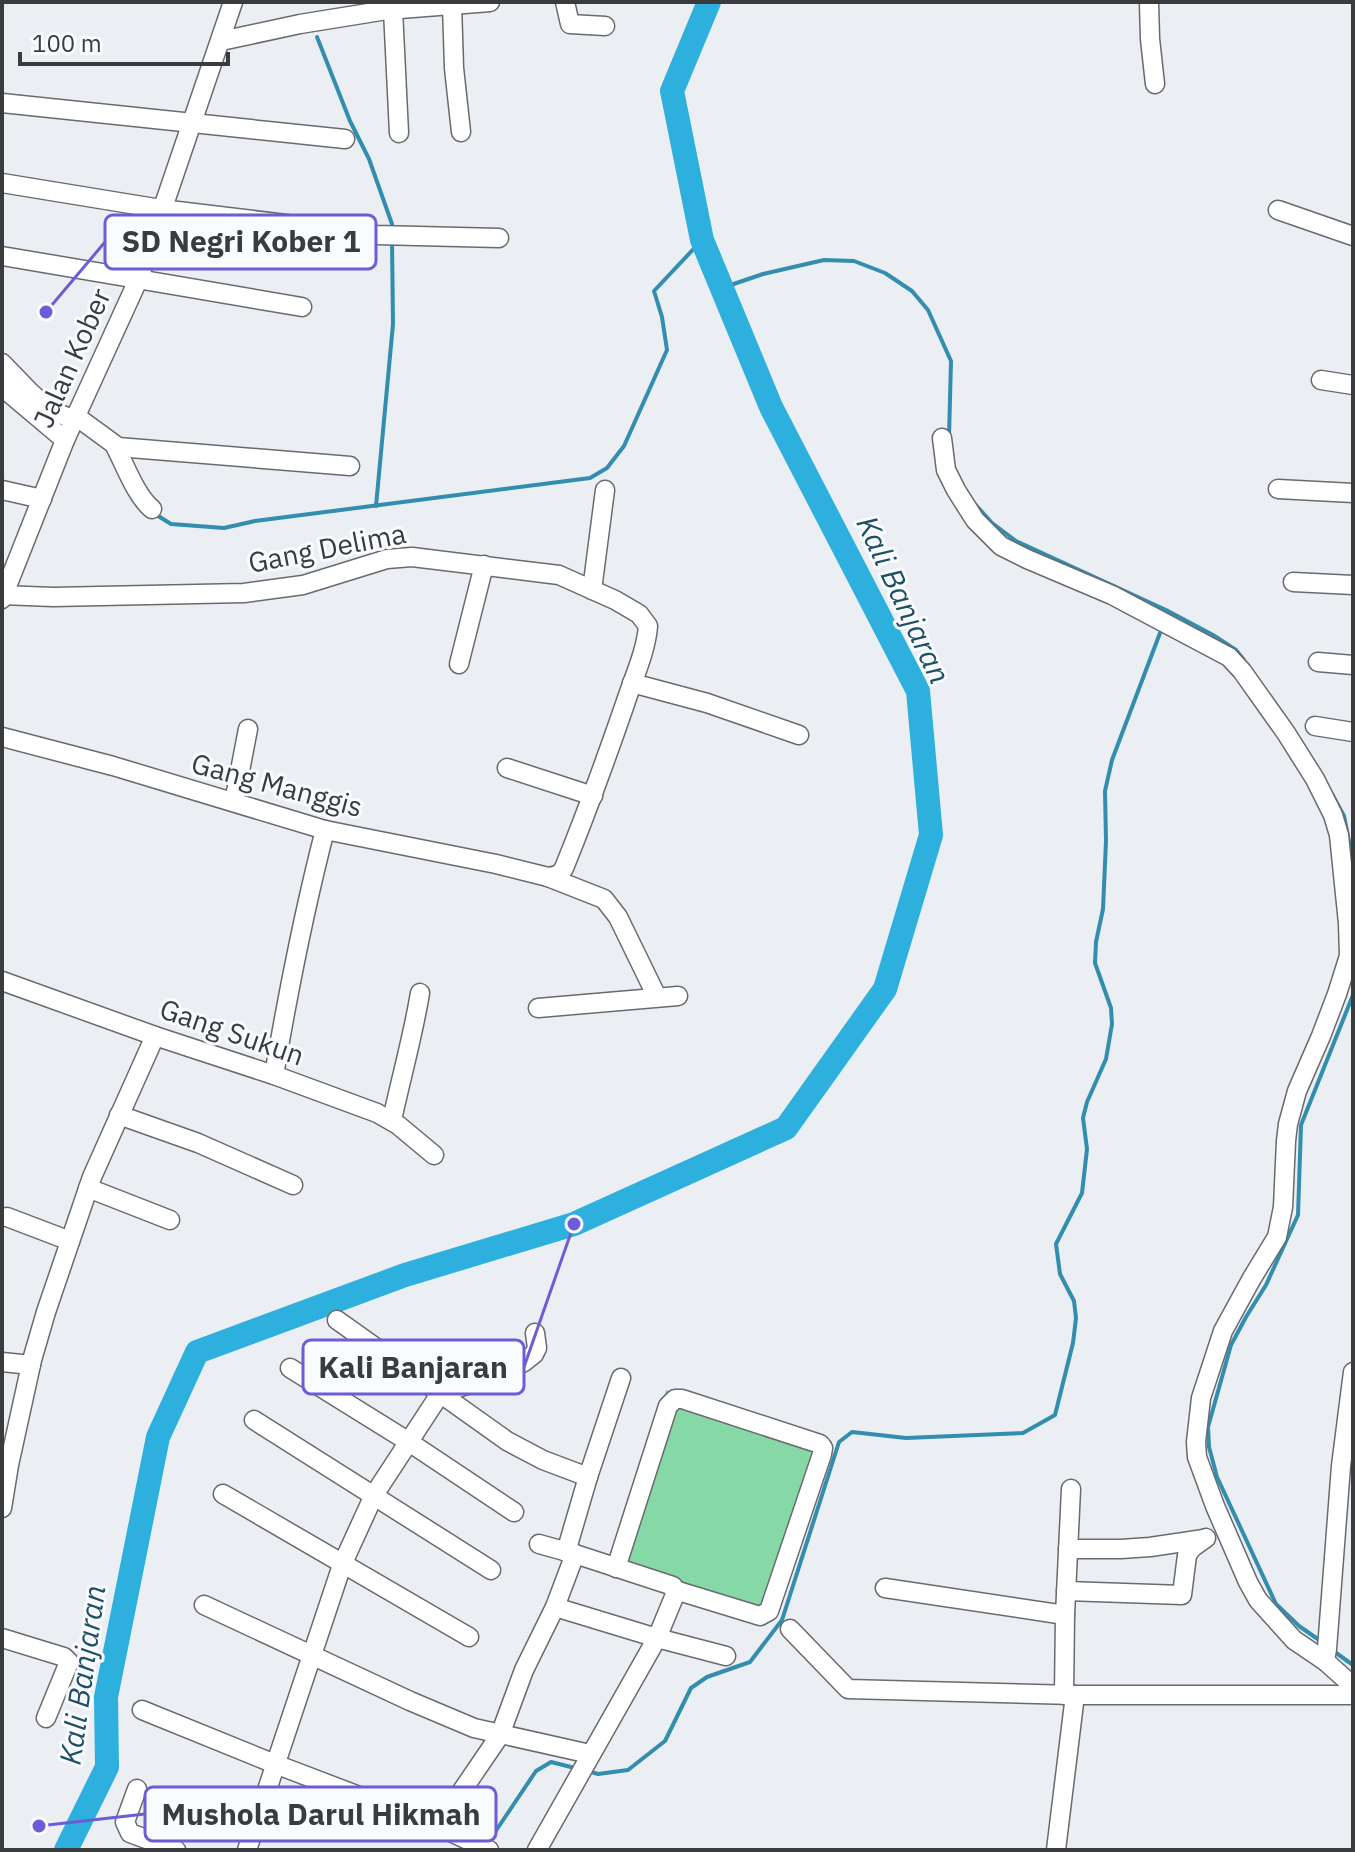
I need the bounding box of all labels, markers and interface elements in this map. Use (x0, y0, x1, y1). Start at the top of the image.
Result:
scale bar (20, 16, 228, 66)
text: 100 m (32, 27, 102, 59)
callout: SD Negri Kober 1 (105, 215, 376, 269)
text: SD Negri Kober 1 (122, 221, 360, 260)
street label: Jalan Kober (24, 282, 119, 433)
water label: Kali Banjaran (848, 509, 960, 690)
street label: Gang Delima (245, 514, 409, 581)
street label: Gang Manggis (188, 744, 367, 825)
street label: Gang Sukun (155, 990, 309, 1073)
callout: Kali Banjaran (303, 1340, 524, 1394)
text: Kali Banjaran (318, 1347, 508, 1386)
water label: Kali Banjaran (50, 1583, 113, 1767)
callout: Mushola Darul Hikmah (145, 1787, 496, 1841)
text: Mushola Darul Hikmah (161, 1794, 481, 1833)

